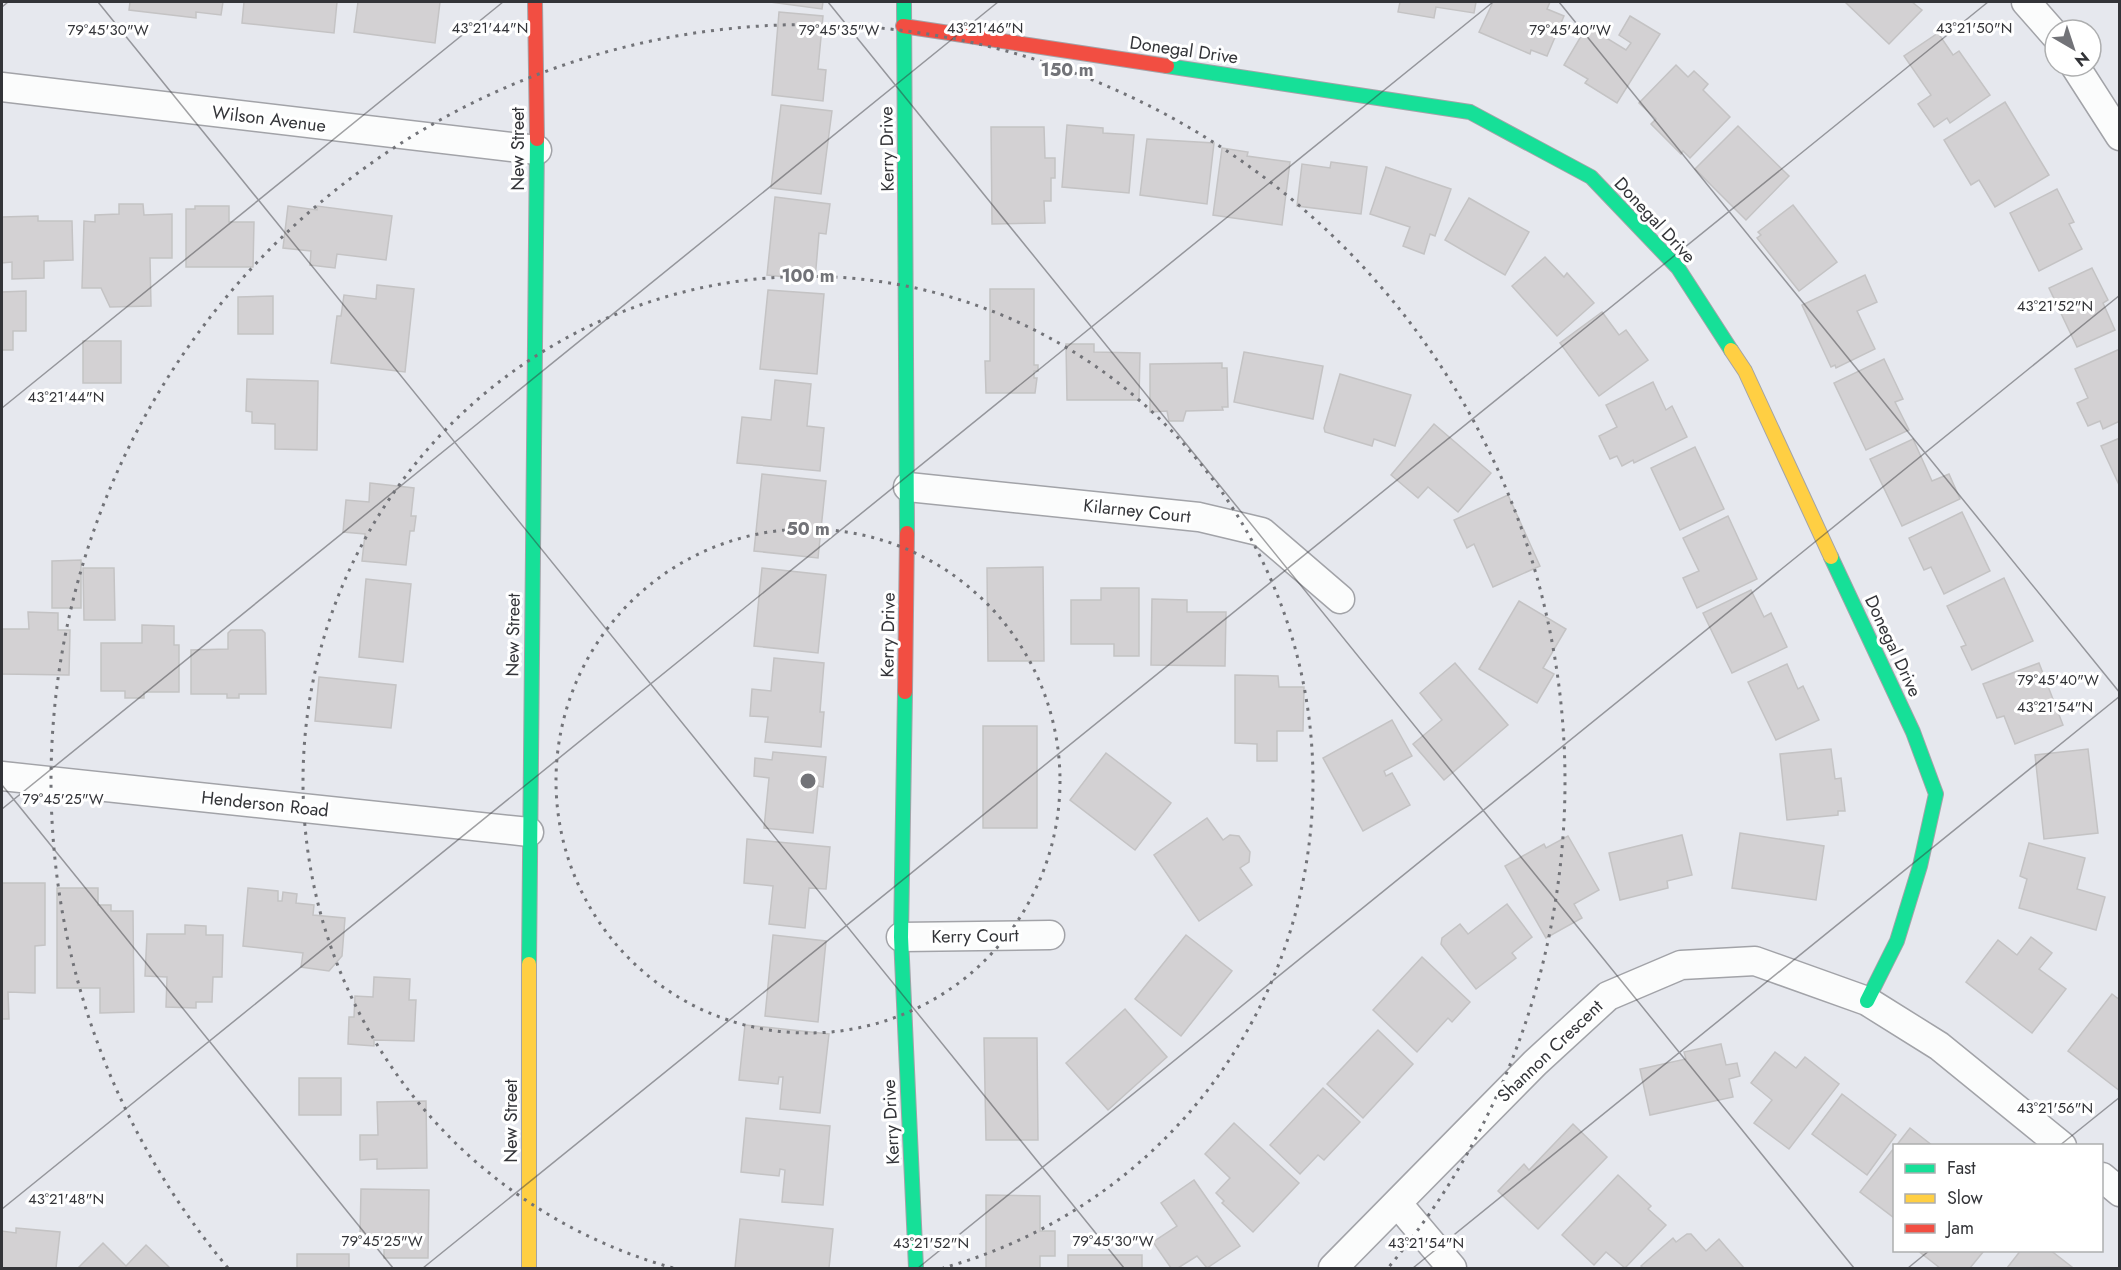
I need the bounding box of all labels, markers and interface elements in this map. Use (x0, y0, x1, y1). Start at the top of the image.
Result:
text: 43°21'44"N (452, 17, 528, 39)
text: 43°21'46"N (947, 17, 1023, 39)
text: 43°21'50"N (1936, 17, 2012, 39)
north arrow (2043, 18, 2103, 78)
text: 79°45'30"W (67, 19, 149, 41)
text: 79°45'35"W (799, 19, 879, 41)
text: 79°45'40"W (1529, 19, 1611, 41)
street label: Donegal Drive (1128, 30, 1240, 70)
text: N (2070, 46, 2094, 72)
text: 150 m (1041, 57, 1093, 83)
street label: Wilson Avenue (211, 99, 327, 139)
street label: Kerry Drive (873, 106, 901, 192)
street label: New Street (505, 107, 531, 191)
street label: Donegal Drive (1608, 171, 1702, 269)
text: 100 m (781, 263, 835, 289)
text: 43°21'52"N (2017, 295, 2093, 317)
text: 43°21'44"N (28, 386, 104, 408)
street label: Kilarney Court (1082, 492, 1193, 530)
text: 50 m (786, 516, 830, 542)
street label: Donegal Drive (1858, 591, 1928, 701)
street label: New Street (499, 592, 527, 677)
street label: Kerry Drive (874, 592, 902, 678)
text: 79°45'40"W (2017, 669, 2099, 691)
text: 43°21'54"N (2017, 696, 2093, 718)
centre of rings (798, 771, 818, 791)
street label: Henderson Road (200, 784, 330, 824)
text: 79°45'25"W (23, 788, 104, 810)
street label: Kerry Court (931, 922, 1020, 950)
street label: Shannon Crescent (1491, 993, 1609, 1108)
street label: New Street (498, 1079, 524, 1163)
street label: Kerry Drive (876, 1079, 906, 1165)
text: 43°21'56"N (2017, 1097, 2093, 1119)
legend (1893, 1144, 2103, 1252)
text: Fast (1947, 1155, 1976, 1181)
text: Slow (1947, 1185, 1984, 1211)
text: 43°21'48"N (28, 1188, 104, 1210)
text: Jam (1945, 1215, 1974, 1241)
text: 79°45'25"W (342, 1230, 423, 1252)
text: 79°45'30"W (1072, 1230, 1154, 1252)
text: 43°21'52"N (893, 1232, 969, 1254)
text: 43°21'54"N (1388, 1232, 1464, 1254)

